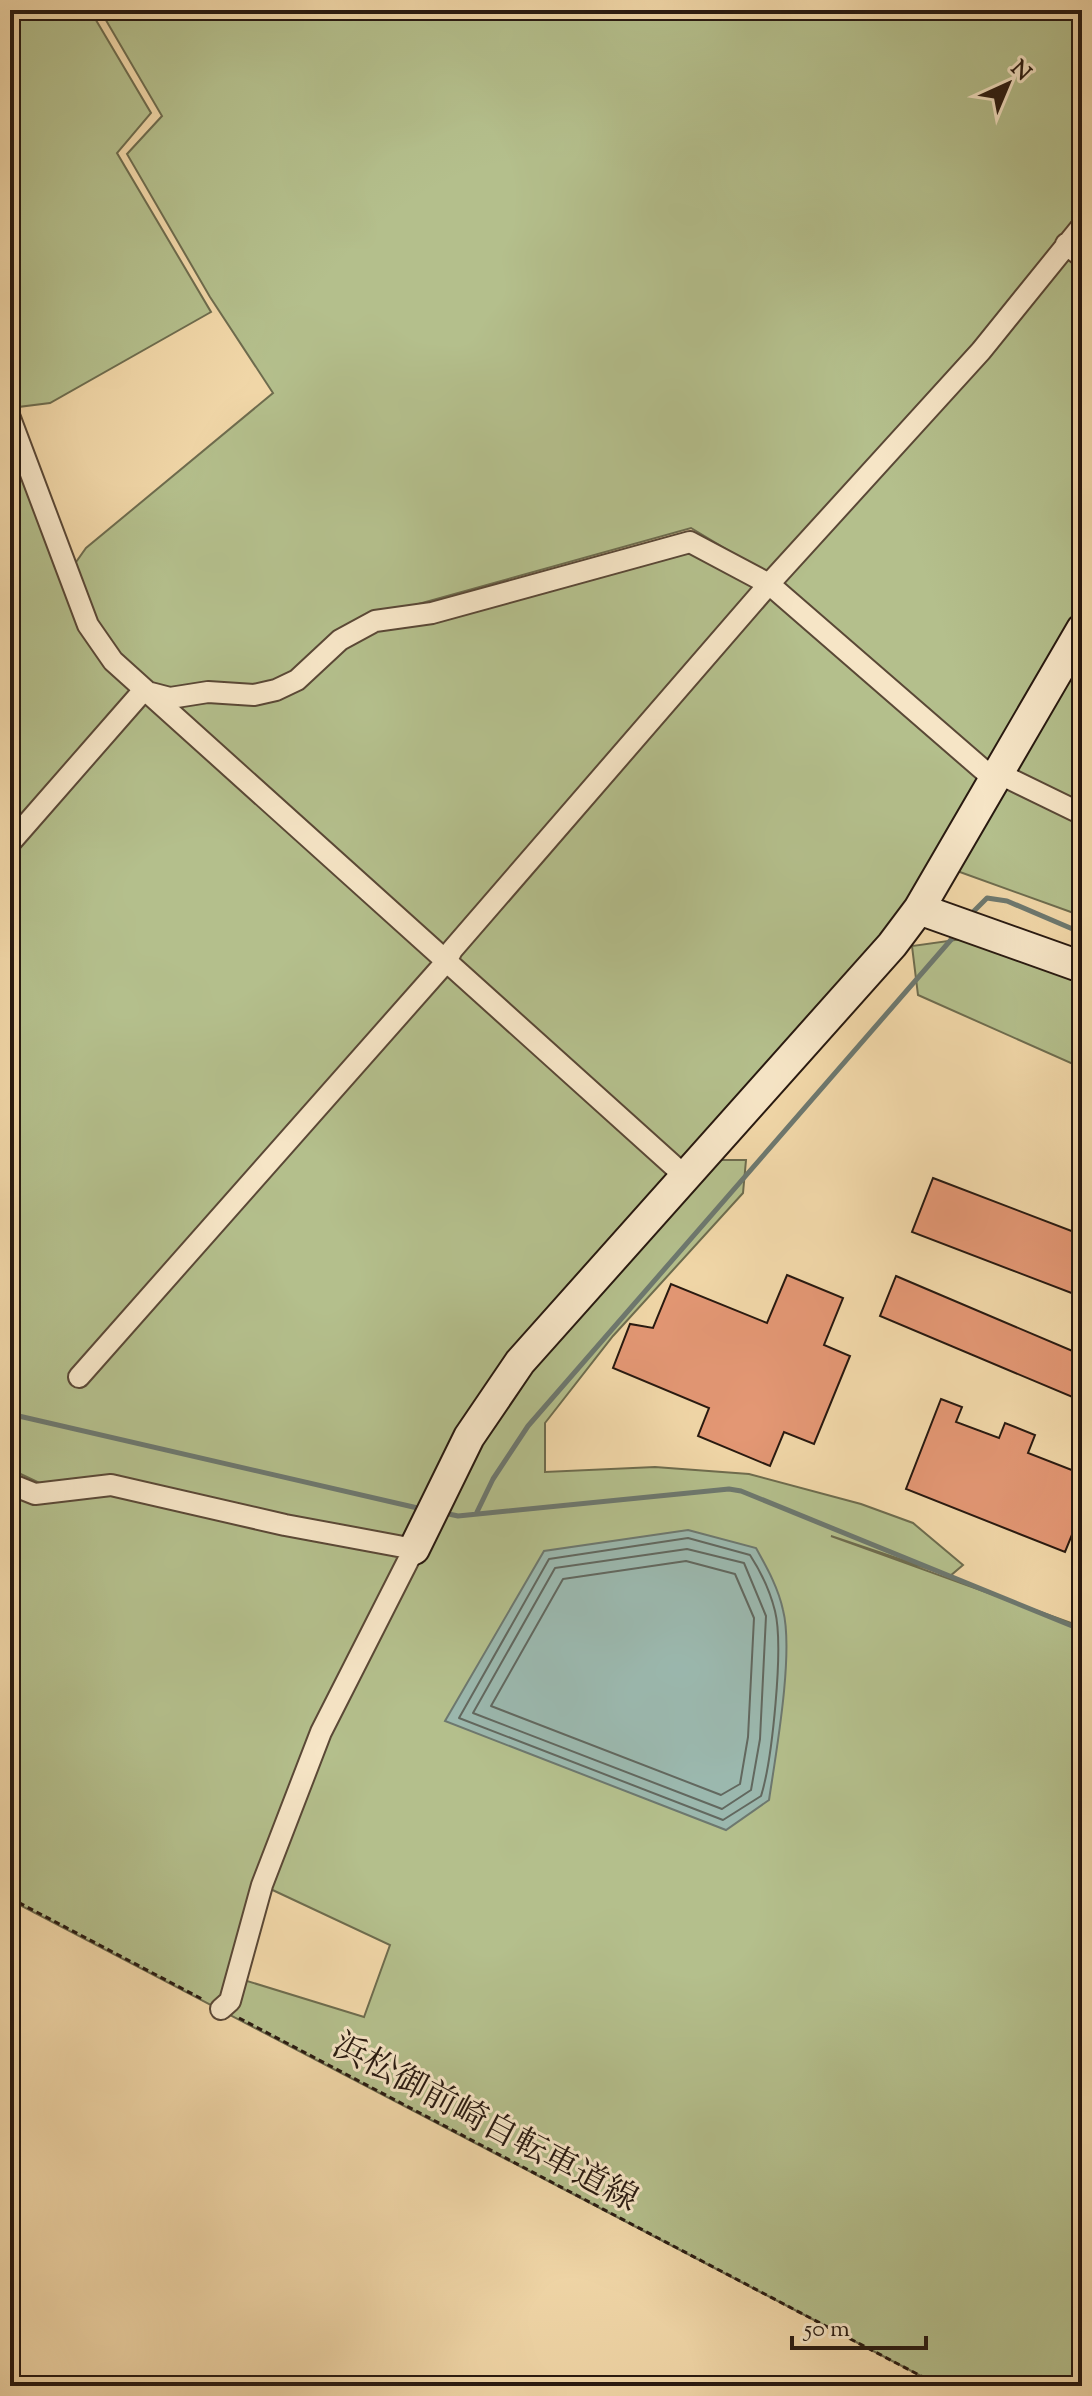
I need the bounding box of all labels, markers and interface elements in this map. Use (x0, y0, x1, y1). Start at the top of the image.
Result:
north arrow (968, 44, 1048, 124)
text: N (1002, 54, 1038, 90)
street label: 浜松御前崎自転車道線 (323, 2023, 646, 2226)
scale bar (792, 2300, 926, 2350)
text: 50 m (802, 2313, 850, 2347)

